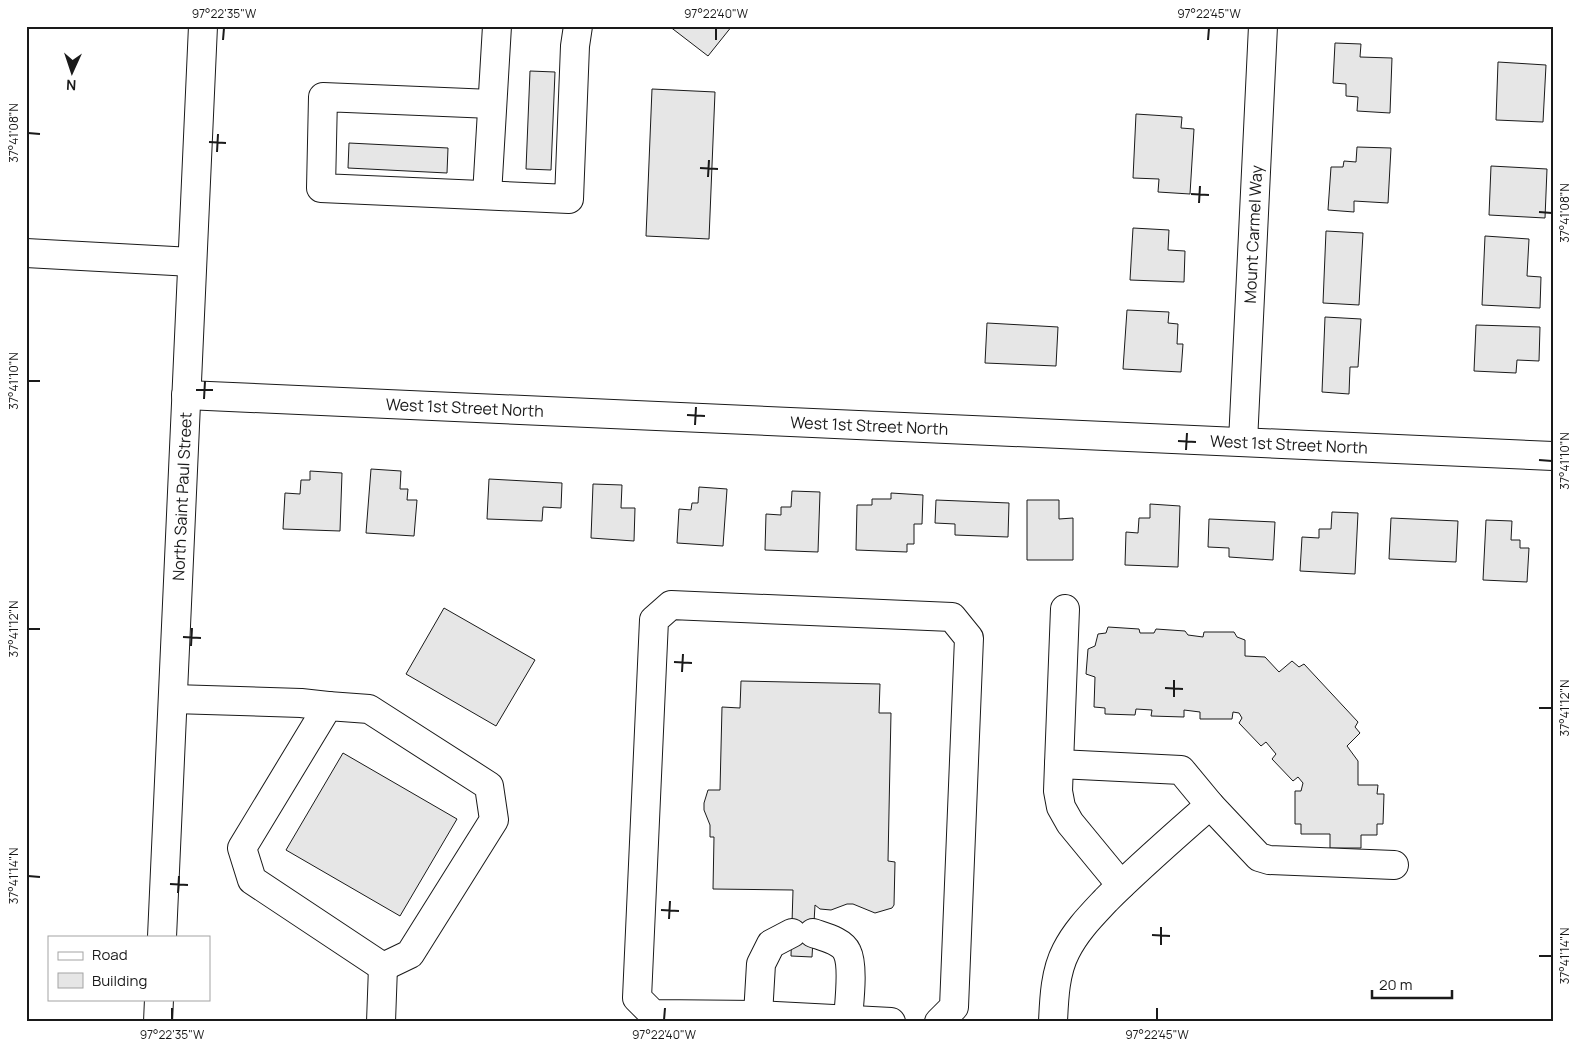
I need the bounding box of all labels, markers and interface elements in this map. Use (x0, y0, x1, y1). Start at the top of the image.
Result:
text: 97°22'35"W (192, 5, 257, 22)
text: 97°22'40"W (684, 5, 749, 22)
text: 97°22'45"W (1177, 5, 1241, 22)
north arrow (48, 48, 98, 98)
text: N (66, 76, 77, 95)
text: 37°41'08"N (5, 103, 22, 163)
street label: Mount Carmel Way (1239, 164, 1267, 304)
text: 37°41'08"N (1556, 183, 1573, 243)
text: 37°41'10"N (5, 352, 22, 410)
street label: West 1st Street North (385, 393, 544, 422)
street label: West 1st Street North (790, 411, 949, 440)
street label: North Saint Paul Street (167, 412, 197, 581)
street label: West 1st Street North (1209, 430, 1368, 459)
text: 37°41'10"N (1556, 432, 1573, 490)
text: 37°41'12"N (5, 601, 22, 657)
text: 37°41'12"N (1556, 680, 1573, 736)
text: 37°41'14"N (5, 848, 22, 904)
text: 37°41'14"N (1556, 928, 1573, 984)
legend (48, 936, 210, 1000)
text: Road (92, 944, 128, 965)
scale bar (1372, 968, 1452, 1000)
text: Building (92, 970, 147, 991)
text: 20 m (1379, 974, 1412, 995)
text: 97°22'35"W (140, 1026, 205, 1043)
text: 97°22'40"W (632, 1026, 697, 1043)
text: 97°22'45"W (1125, 1026, 1189, 1043)

